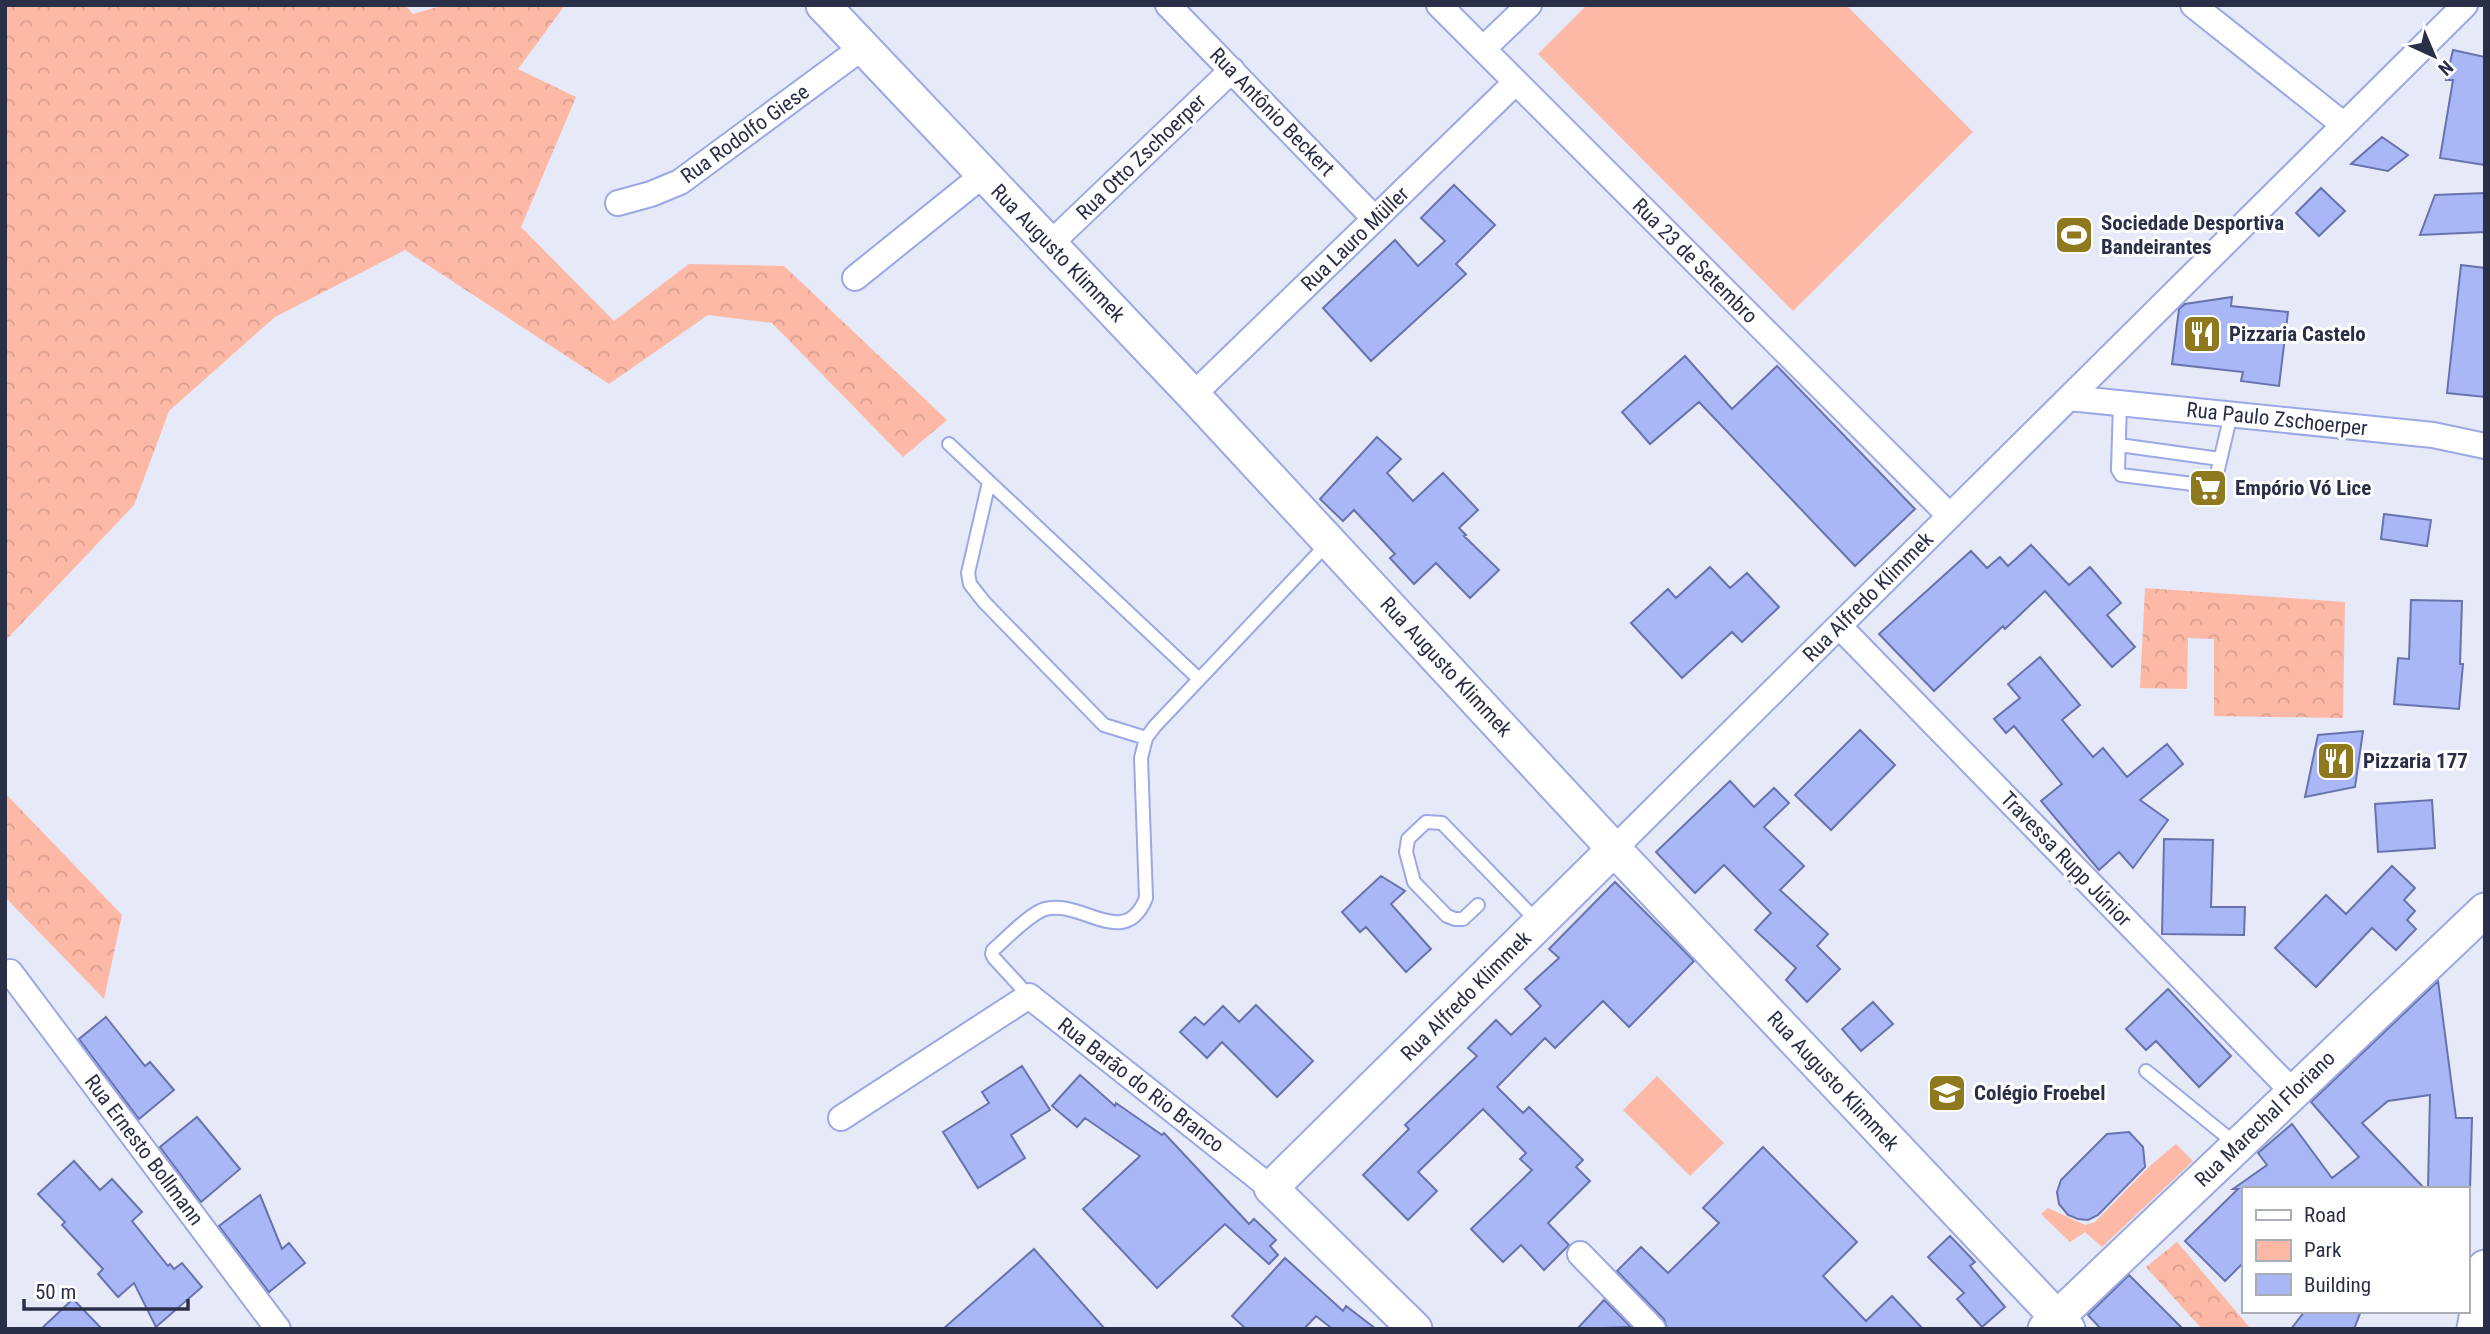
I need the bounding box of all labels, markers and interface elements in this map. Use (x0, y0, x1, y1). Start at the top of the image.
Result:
north arrow (2399, 21, 2469, 91)
street label: Rua Antônio Beckert (1205, 43, 1339, 181)
text: N (2433, 56, 2458, 80)
street label: Rua Rodolfo Giese (676, 79, 814, 188)
street label: Rua Otto Zschoerper (1071, 89, 1211, 225)
street label: Rua Augusto Klimmek (986, 179, 1130, 327)
street label: Rua Lauro Müller (1296, 182, 1414, 296)
street label: Rua 23 de Setembro (1628, 194, 1762, 328)
place label: Sociedade Desportiva Bandeirantes (2101, 211, 2284, 259)
sports icon: Sociedade Desportiva Bandeirantes (2053, 214, 2095, 256)
restaurant icon: Pizzaria Castelo (2181, 313, 2223, 355)
place label: Pizzaria Castelo (2229, 322, 2366, 346)
street label: Rua Paulo Zschoerper (2185, 398, 2369, 440)
supermarket icon: Empório Vó Lice (2187, 467, 2229, 509)
place label: Empório Vó Lice (2235, 476, 2371, 500)
street label: Rua Alfredo Klimmek (1798, 527, 1938, 667)
street label: Rua Augusto Klimmek (1375, 592, 1517, 742)
restaurant icon: Pizzaria 177 (2315, 740, 2357, 782)
place label: Pizzaria 177 (2363, 749, 2468, 773)
street label: Travessa Rupp Júnior (1996, 787, 2136, 931)
street label: Rua Alfredo Klimmek (1396, 926, 1536, 1066)
street label: Rua Augusto Klimmek (1762, 1006, 1904, 1156)
street label: Rua Barão do Rio Branco (1053, 1013, 1229, 1157)
street label: Rua Marechal Floriano (2190, 1046, 2340, 1192)
street label: Rua Ernesto Bollmann (80, 1070, 208, 1230)
school or university icon: Colégio Froebel (1926, 1072, 1968, 1114)
place label: Colégio Froebel (1974, 1081, 2105, 1105)
legend (2242, 1187, 2469, 1313)
text: Road (2304, 1203, 2346, 1227)
text: Park (2304, 1238, 2342, 1262)
scale bar (24, 1268, 189, 1312)
text: Building (2304, 1273, 2371, 1297)
text: 50 m (35, 1280, 76, 1304)

